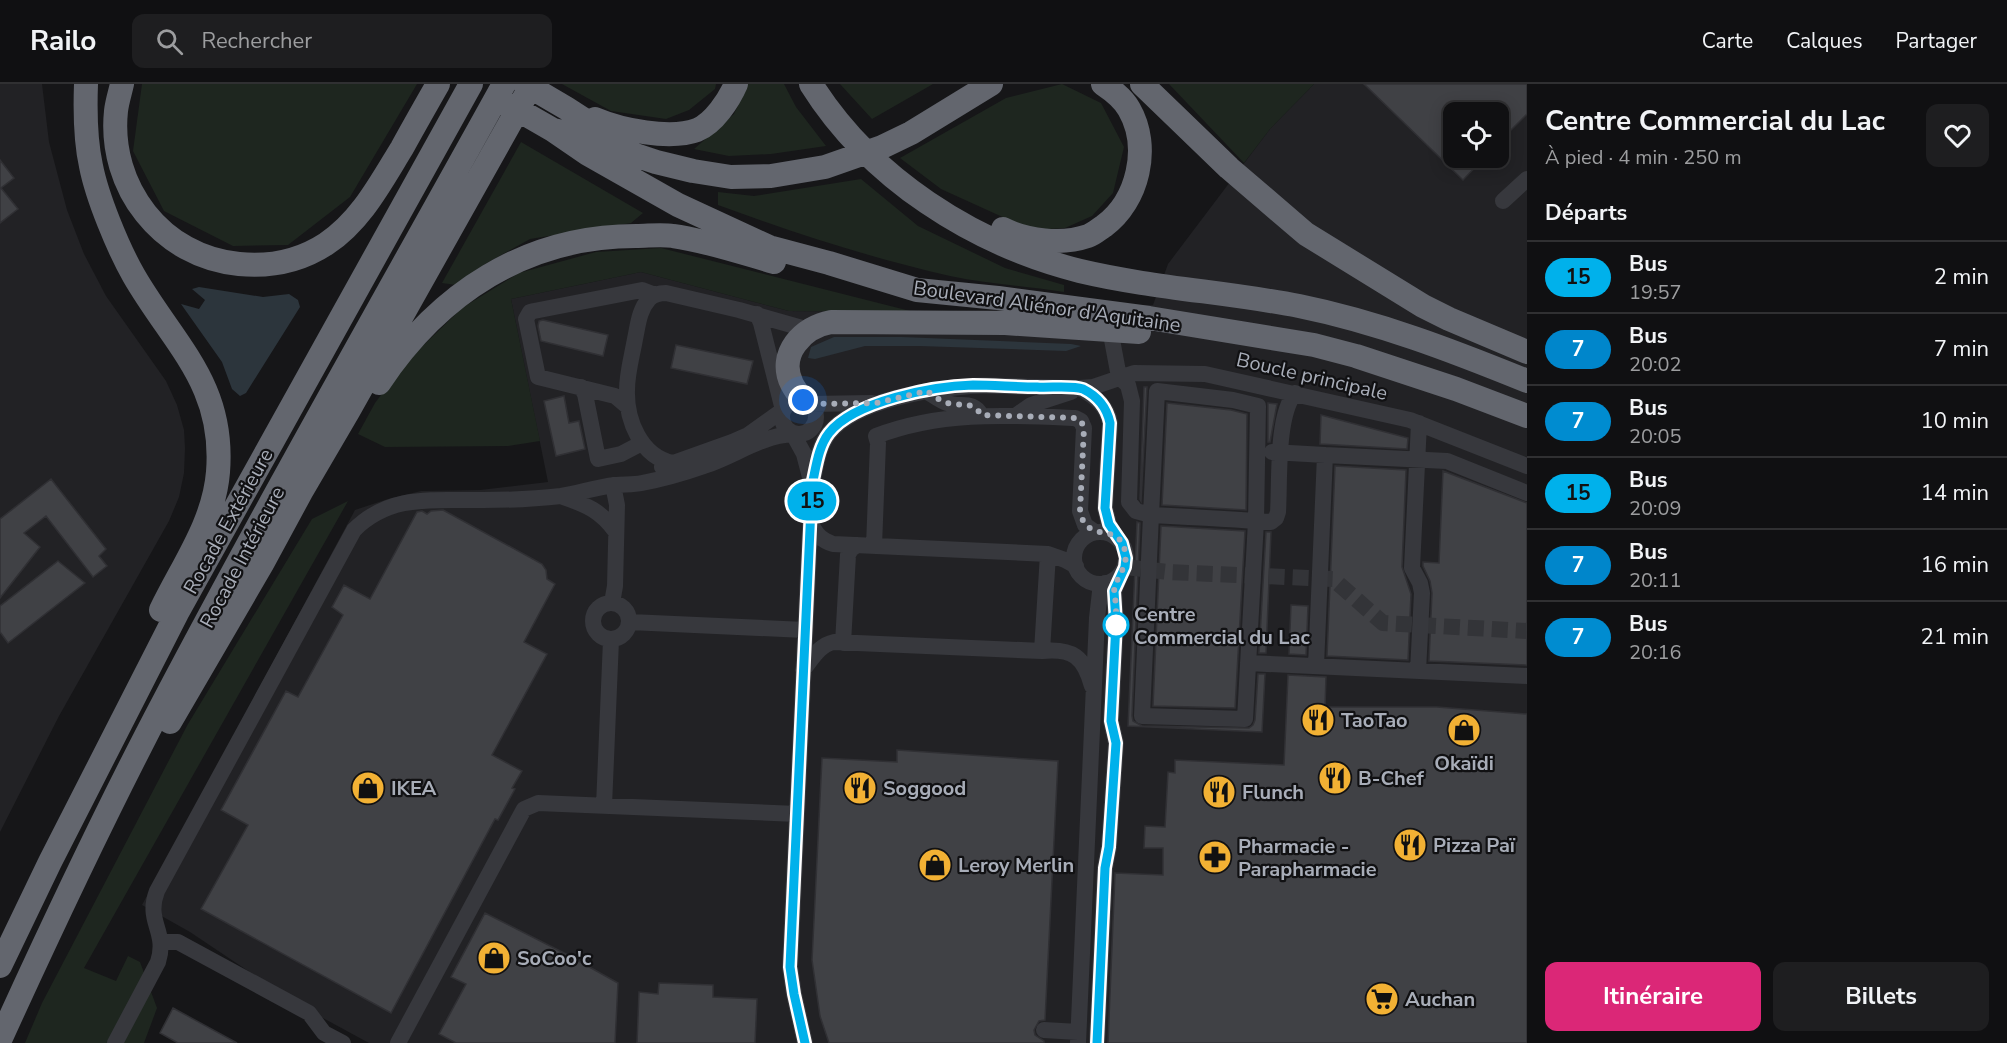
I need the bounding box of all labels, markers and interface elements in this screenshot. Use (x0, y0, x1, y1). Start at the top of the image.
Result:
search box (132, 14, 552, 68)
text: Railo (30, 22, 96, 60)
icon: search (153, 25, 186, 58)
text: Rechercher (201, 26, 312, 56)
text: Carte (1702, 27, 1753, 55)
text: Calques (1786, 27, 1863, 55)
text: Partager (1896, 27, 1977, 55)
map controls (1443, 102, 1509, 168)
button: locate (1443, 102, 1509, 168)
text: Centre Commercial du Lac (1545, 102, 1885, 140)
button: heart (1926, 104, 1989, 167)
text: À pied · 4 min · 250 m (1545, 144, 1742, 171)
text: Départs (1545, 198, 1627, 228)
text: Bus (1629, 249, 1668, 279)
text: 2 min (1934, 262, 1989, 292)
text: 15 (1565, 263, 1591, 291)
street label: Boulevard Aliénor d'Aquitaine (912, 274, 1182, 339)
text: 19:57 (1629, 279, 1682, 306)
text: Bus (1629, 321, 1668, 351)
text: 7 min (1934, 334, 1989, 364)
text: 7 (1572, 335, 1584, 363)
street label: Boucle principale (1234, 346, 1390, 407)
text: 20:02 (1629, 351, 1682, 378)
your location (788, 385, 818, 415)
text: Bus (1629, 393, 1668, 423)
text: 10 min (1921, 406, 1989, 436)
text: 7 (1572, 407, 1584, 435)
text: 20:05 (1629, 423, 1682, 450)
street label: Rocade Extérieure (177, 444, 280, 599)
text: Bus (1629, 465, 1668, 495)
text: 14 min (1921, 478, 1989, 508)
text: 15 (1565, 479, 1591, 507)
street label: Rocade Intérieure (194, 482, 291, 633)
line badge: 15 (785, 482, 839, 520)
text: 15 (799, 487, 825, 515)
text: 20:09 (1629, 495, 1682, 522)
text: Bus (1629, 537, 1668, 567)
text: 16 min (1921, 550, 1989, 580)
text: 7 (1572, 551, 1584, 579)
text: 20:11 (1629, 567, 1682, 594)
place label: Centre Commercial du Lac (1134, 601, 1310, 651)
text: Bus (1629, 609, 1668, 639)
marker: Centre Commercial du Lac (1103, 612, 1129, 638)
text: 21 min (1921, 622, 1989, 652)
text: 7 (1572, 623, 1584, 651)
text: 20:16 (1629, 639, 1682, 666)
restaurant icon: TaoTao (1300, 702, 1336, 738)
place label: TaoTao (1341, 707, 1408, 734)
shop icon: Okaïdi (1446, 712, 1482, 748)
place label: Okaïdi (1434, 750, 1494, 777)
restaurant icon: B-Chef (1317, 760, 1353, 796)
place label: B-Chef (1358, 765, 1425, 792)
shop icon: IKEA (350, 770, 386, 806)
restaurant icon: Soggood (842, 770, 878, 806)
restaurant icon: Flunch (1201, 774, 1237, 810)
place label: IKEA (391, 775, 437, 802)
place label: Soggood (883, 775, 966, 802)
place label: Flunch (1242, 779, 1304, 806)
restaurant icon: Pizza Paï (1392, 827, 1428, 863)
place label: Pizza Paï (1433, 832, 1516, 859)
place label: Pharmacie - Parapharmacie (1238, 833, 1377, 883)
pharmacy icon: Pharmacie - Parapharmacie (1197, 839, 1233, 875)
shop icon: Leroy Merlin (917, 847, 953, 883)
place label: Leroy Merlin (958, 852, 1074, 879)
shop icon: SoCoo'c (476, 940, 512, 976)
place label: SoCoo'c (517, 945, 592, 972)
button: Itinéraire (1545, 962, 1761, 1031)
button: Billets (1773, 962, 1989, 1031)
supermarket icon: Auchan (1364, 981, 1400, 1017)
place label: Auchan (1405, 986, 1475, 1013)

